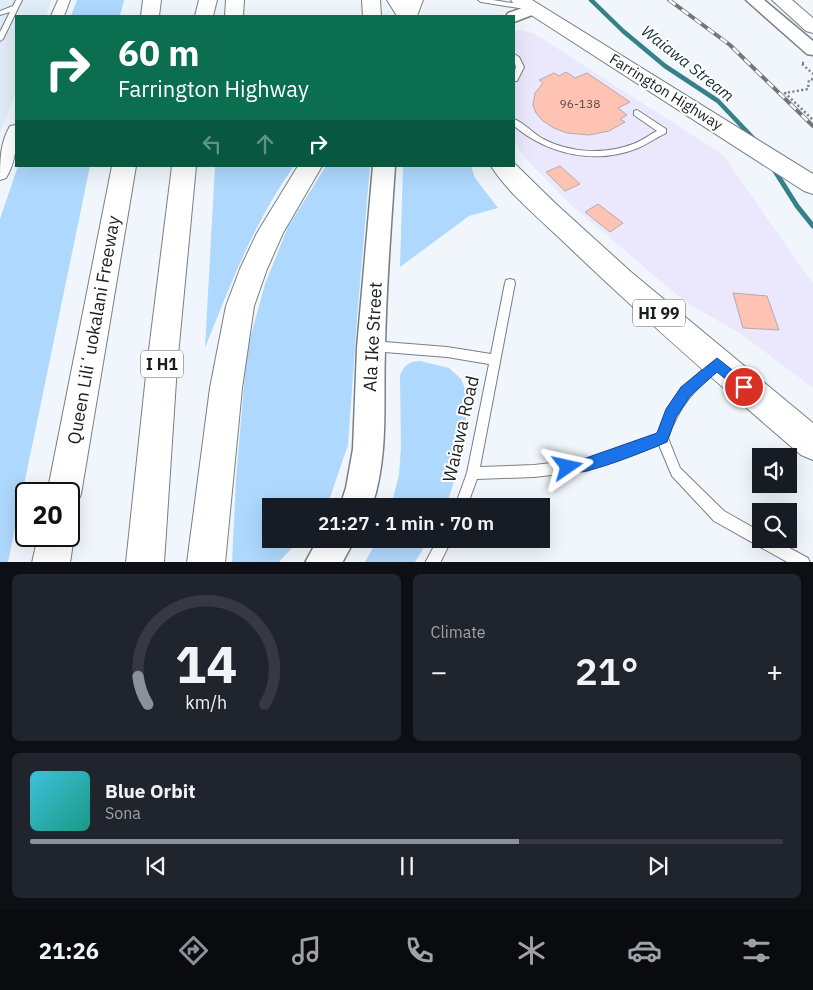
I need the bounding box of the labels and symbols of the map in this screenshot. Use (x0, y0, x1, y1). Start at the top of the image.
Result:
water label: Waiawa Stream (638, 21, 738, 105)
street label: Farrington Highway (606, 49, 727, 134)
house number: 96-138 (560, 96, 600, 111)
street label: Queen Liliʻuokalani Freeway (62, 214, 125, 446)
street label: Ala Ike Street (358, 281, 387, 393)
road number: HI 99 (633, 300, 685, 326)
road number: I H1 (141, 350, 183, 378)
pin (723, 366, 765, 408)
street label: Waiawa Road (437, 373, 484, 484)
position arrow (541, 440, 593, 492)
speed limit sign: 20 (15, 482, 80, 547)

